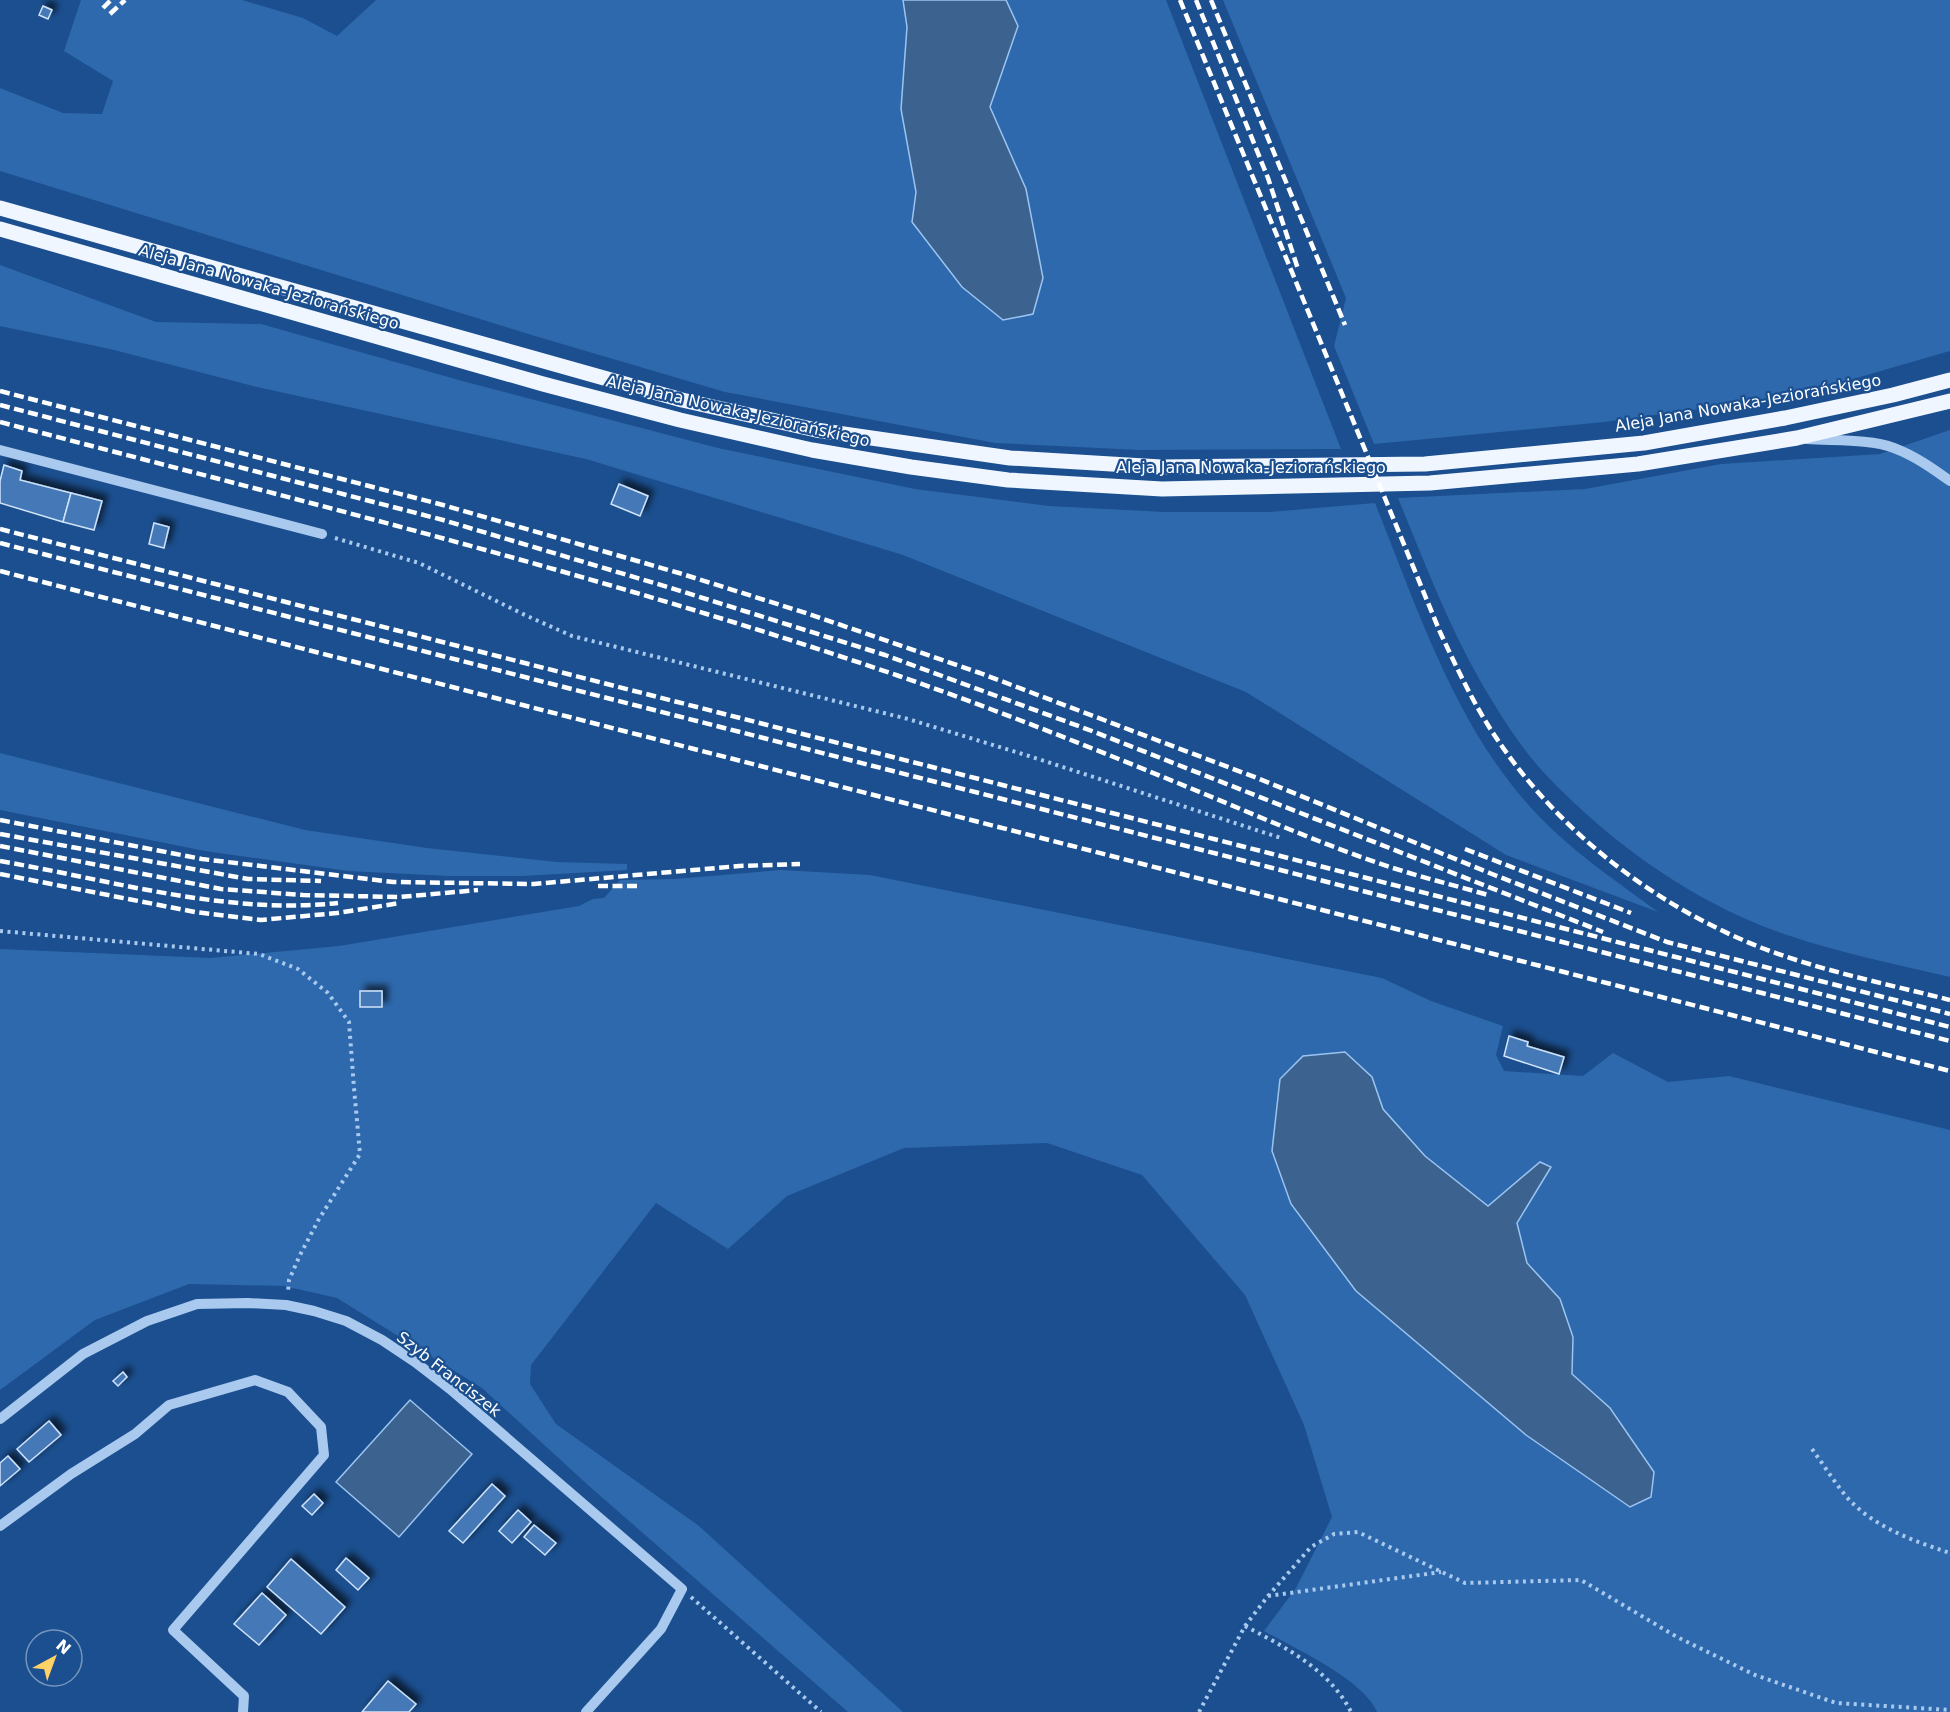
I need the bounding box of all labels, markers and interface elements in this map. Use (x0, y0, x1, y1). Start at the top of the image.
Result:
street label: Aleja Jana Nowaka-Jeziorańskiego (137, 241, 401, 333)
street label: Aleja Jana Nowaka-Jeziorańskiego (1614, 370, 1882, 436)
street label: Aleja Jana Nowaka-Jeziorańskiego (604, 371, 872, 451)
street label: Aleja Jana Nowaka-Jeziorańskiego (1116, 458, 1386, 477)
street label: Szyb Franciszek (393, 1327, 505, 1421)
north arrow (24, 1628, 84, 1688)
text: N (52, 1635, 75, 1659)

